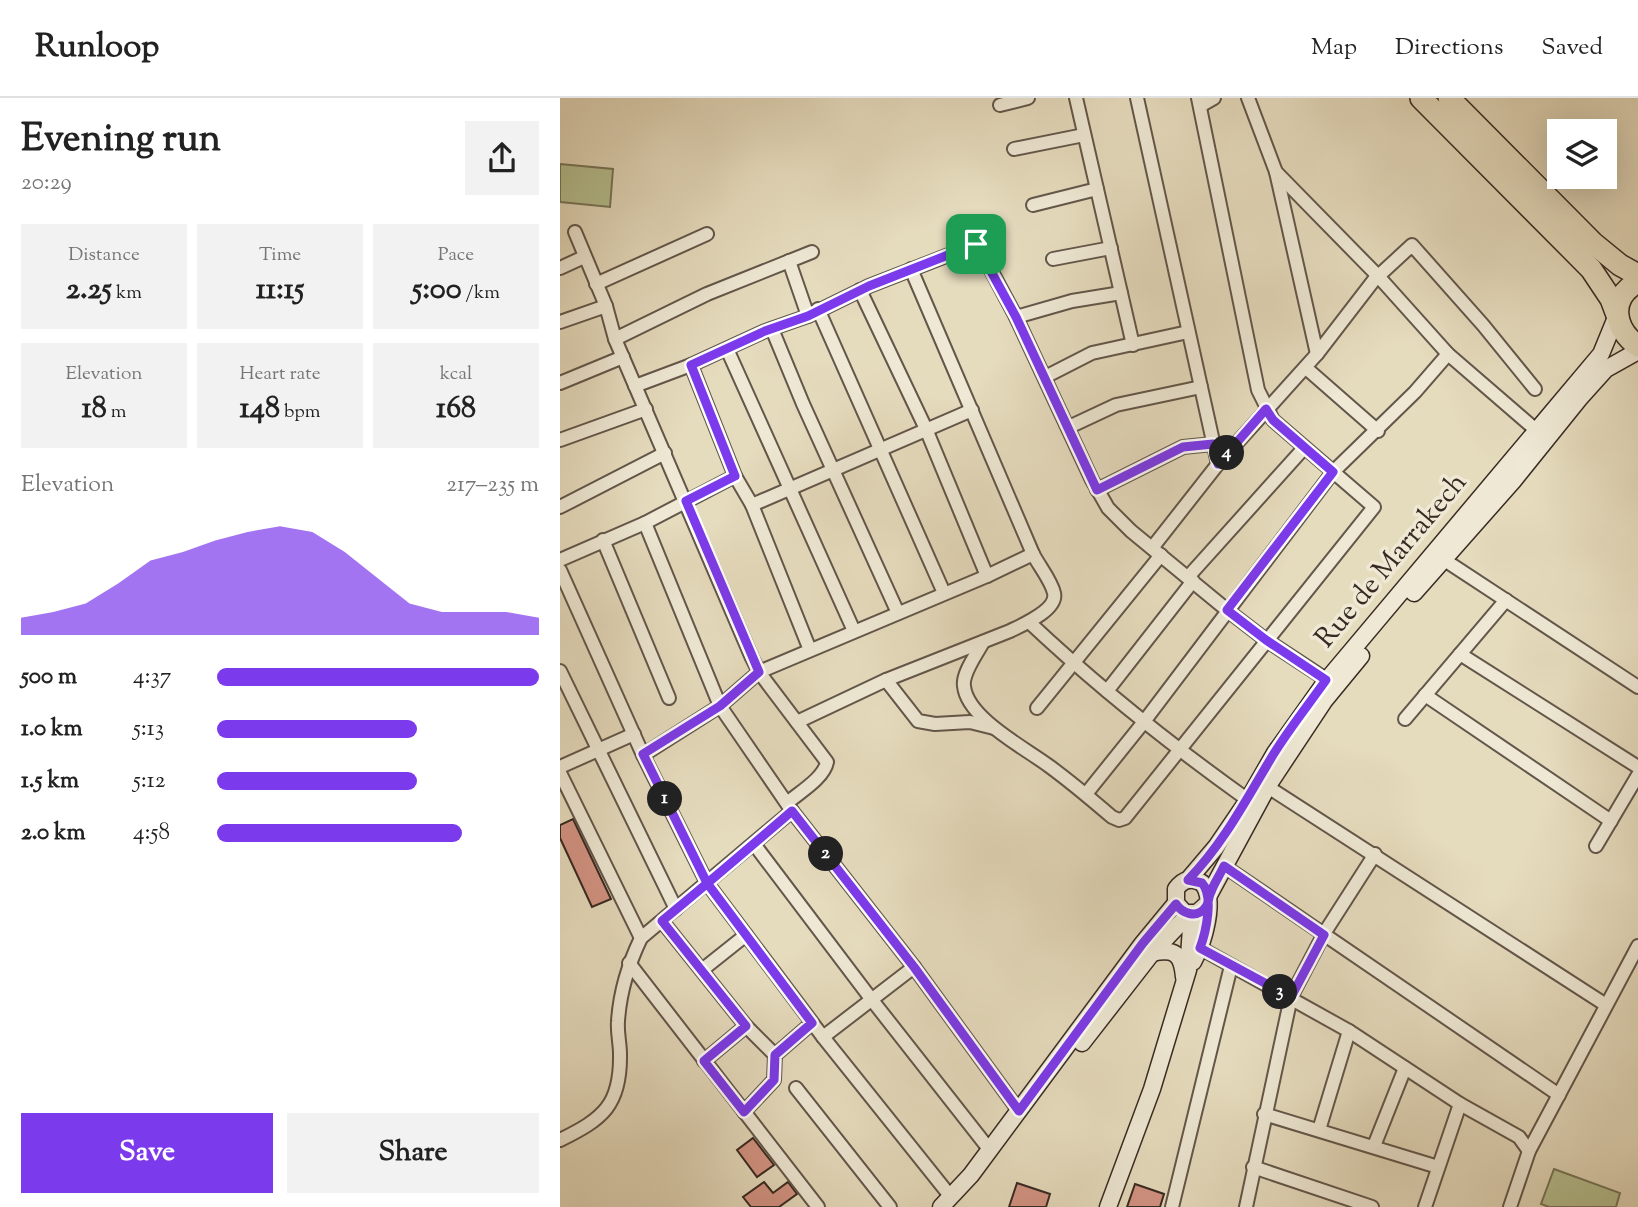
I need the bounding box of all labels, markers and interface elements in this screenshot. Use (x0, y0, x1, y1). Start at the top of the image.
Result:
text: Runloop (35, 24, 159, 72)
text: Map (1311, 31, 1357, 65)
text: Directions (1395, 31, 1503, 65)
text: Saved (1541, 31, 1603, 65)
text: Evening run (21, 114, 221, 168)
map controls (1547, 119, 1617, 189)
button: layers (1547, 119, 1617, 189)
button: share (465, 121, 539, 195)
text: 20:29 (21, 167, 72, 200)
pin (946, 214, 1006, 274)
icon: arrive (957, 225, 995, 263)
text: Distance (68, 242, 140, 269)
text: Time (259, 242, 301, 269)
text: Pace (438, 242, 474, 269)
text: 2.25 (66, 269, 112, 312)
text: 11:15 (256, 269, 304, 312)
text: 5:00 (412, 269, 462, 312)
text: km (112, 280, 142, 307)
text: /km (462, 280, 500, 307)
text: Elevation (65, 361, 143, 388)
text: Heart rate (239, 361, 321, 388)
text: kcal (440, 361, 472, 388)
text: 18 (82, 388, 107, 431)
text: 148 (240, 388, 280, 431)
text: 168 (436, 388, 476, 431)
text: m (107, 399, 126, 426)
text: bpm (280, 399, 320, 426)
pin: 4 (1210, 436, 1244, 470)
text: 4 (1222, 439, 1231, 466)
street label: Rue de Marrakech (1307, 465, 1477, 657)
text: Elevation (21, 469, 114, 502)
text: 217–235 m (446, 469, 539, 502)
text: 500 m (21, 661, 77, 694)
text: 4:37 (133, 661, 171, 694)
text: 1.0 km (21, 713, 83, 746)
text: 5:13 (133, 713, 164, 746)
text: 1.5 km (21, 765, 79, 798)
text: 5:12 (133, 765, 165, 798)
pin: 1 (648, 782, 682, 816)
text: 1 (661, 785, 668, 812)
text: 2.0 km (21, 817, 86, 850)
text: 4:58 (133, 817, 170, 850)
pin: 2 (808, 836, 844, 872)
text: 2 (821, 840, 830, 867)
pin: 3 (1262, 974, 1298, 1010)
text: 3 (1276, 978, 1283, 1005)
button: Save (21, 1113, 273, 1193)
button: Share (287, 1113, 539, 1193)

